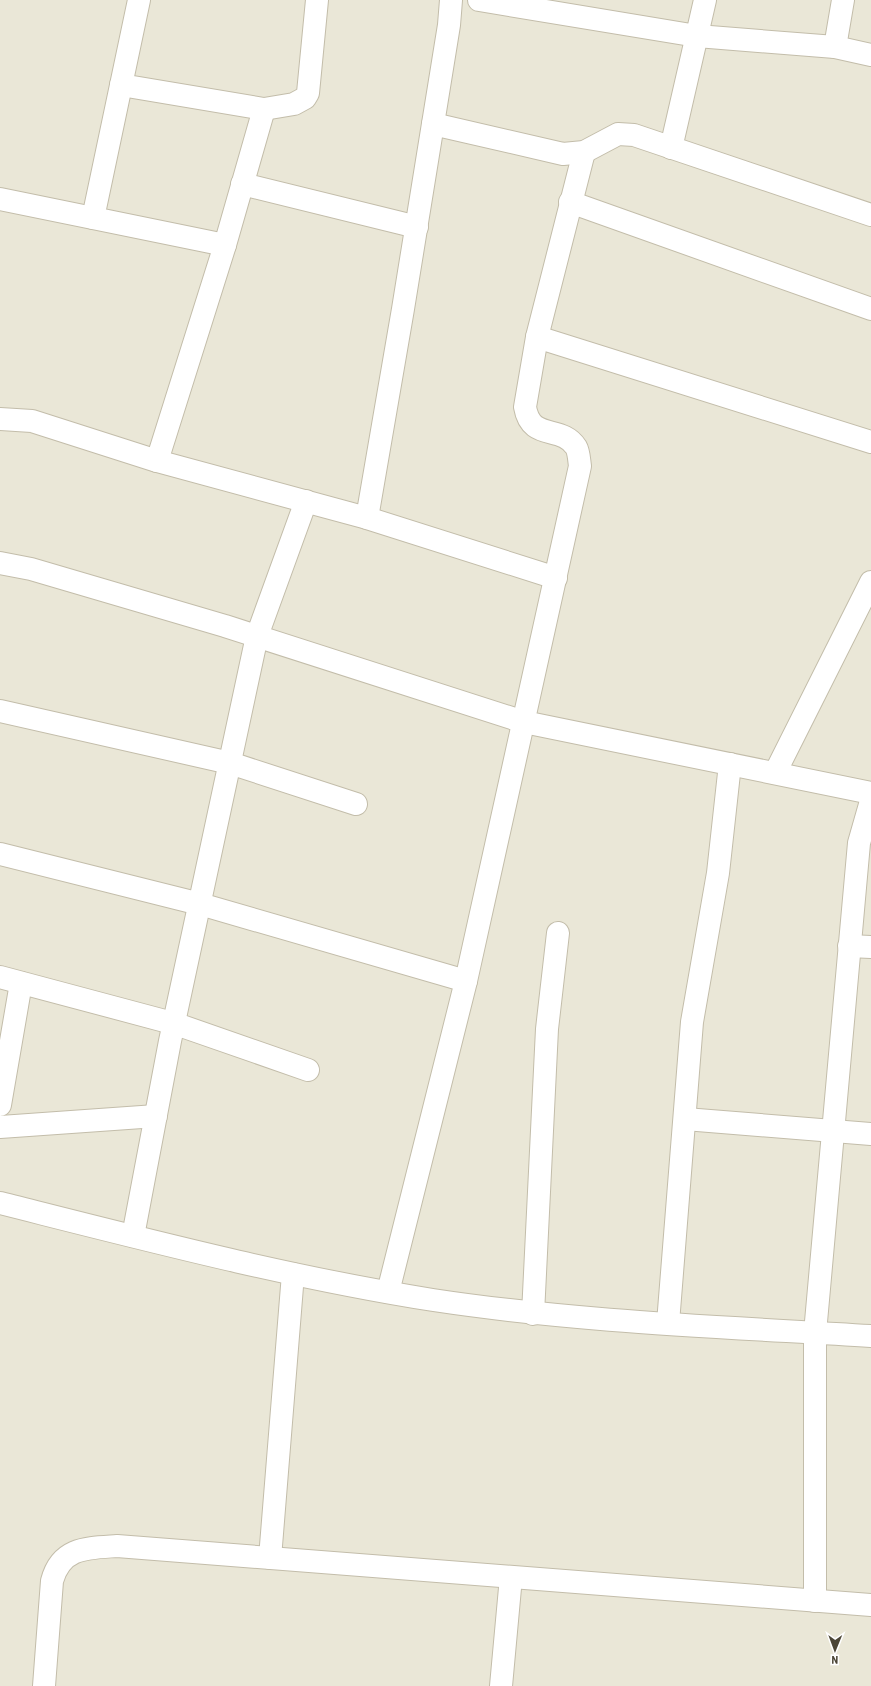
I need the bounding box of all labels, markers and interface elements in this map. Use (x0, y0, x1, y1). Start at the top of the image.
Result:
north arrow (815, 1630, 855, 1670)
text: N (831, 1653, 838, 1666)

